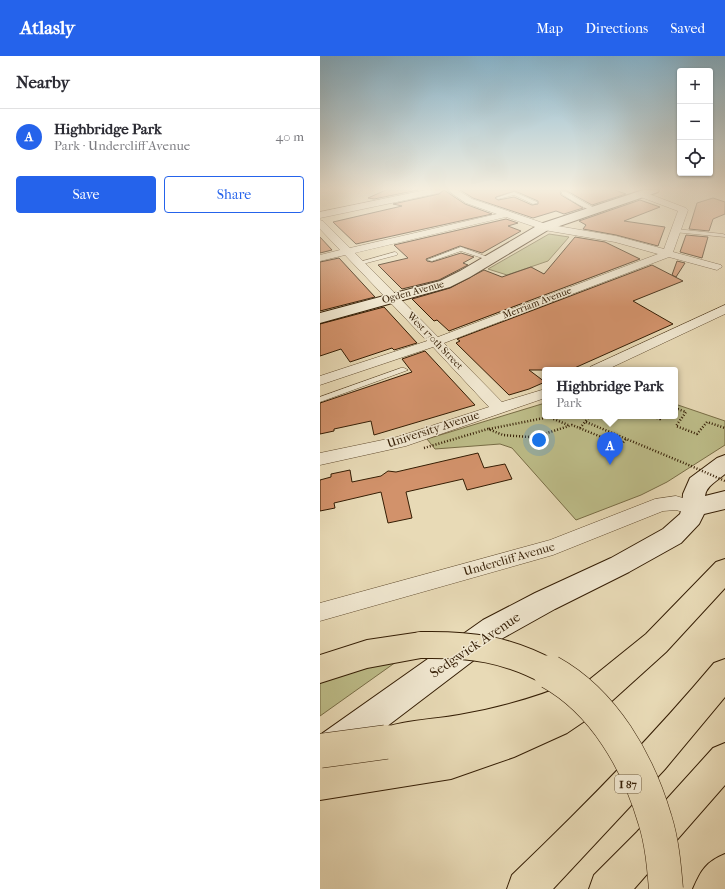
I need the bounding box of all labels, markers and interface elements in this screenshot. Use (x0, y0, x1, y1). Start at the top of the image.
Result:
text: Atlasly (20, 17, 75, 39)
text: Map (536, 20, 563, 37)
text: Directions (585, 20, 648, 37)
text: Saved (670, 20, 705, 37)
map controls (677, 68, 713, 176)
button: + (677, 68, 713, 104)
text: Nearby (16, 72, 70, 92)
button: − (677, 104, 713, 140)
text: Highbridge Park (54, 120, 162, 138)
text: A (25, 129, 33, 144)
text: 40 m (276, 129, 304, 144)
text: Park · Undercliff Avenue (54, 138, 190, 153)
button: locate (677, 140, 713, 176)
button: Save (16, 176, 156, 213)
button: Share (164, 176, 304, 213)
street label: Ogden Avenue (381, 278, 445, 306)
street label: Merriam Avenue (501, 284, 573, 322)
street label: West 170th Street (404, 309, 466, 372)
popup (542, 367, 678, 419)
text: Highbridge Park (556, 377, 664, 395)
text: Park (556, 395, 582, 410)
street label: University Avenue (385, 407, 481, 451)
your location (529, 430, 549, 450)
pin: A (597, 432, 623, 465)
street label: Undercliff Avenue (462, 539, 556, 579)
street label: Sedgwick Avenue (426, 608, 524, 682)
road number: I 87 (615, 775, 641, 793)

